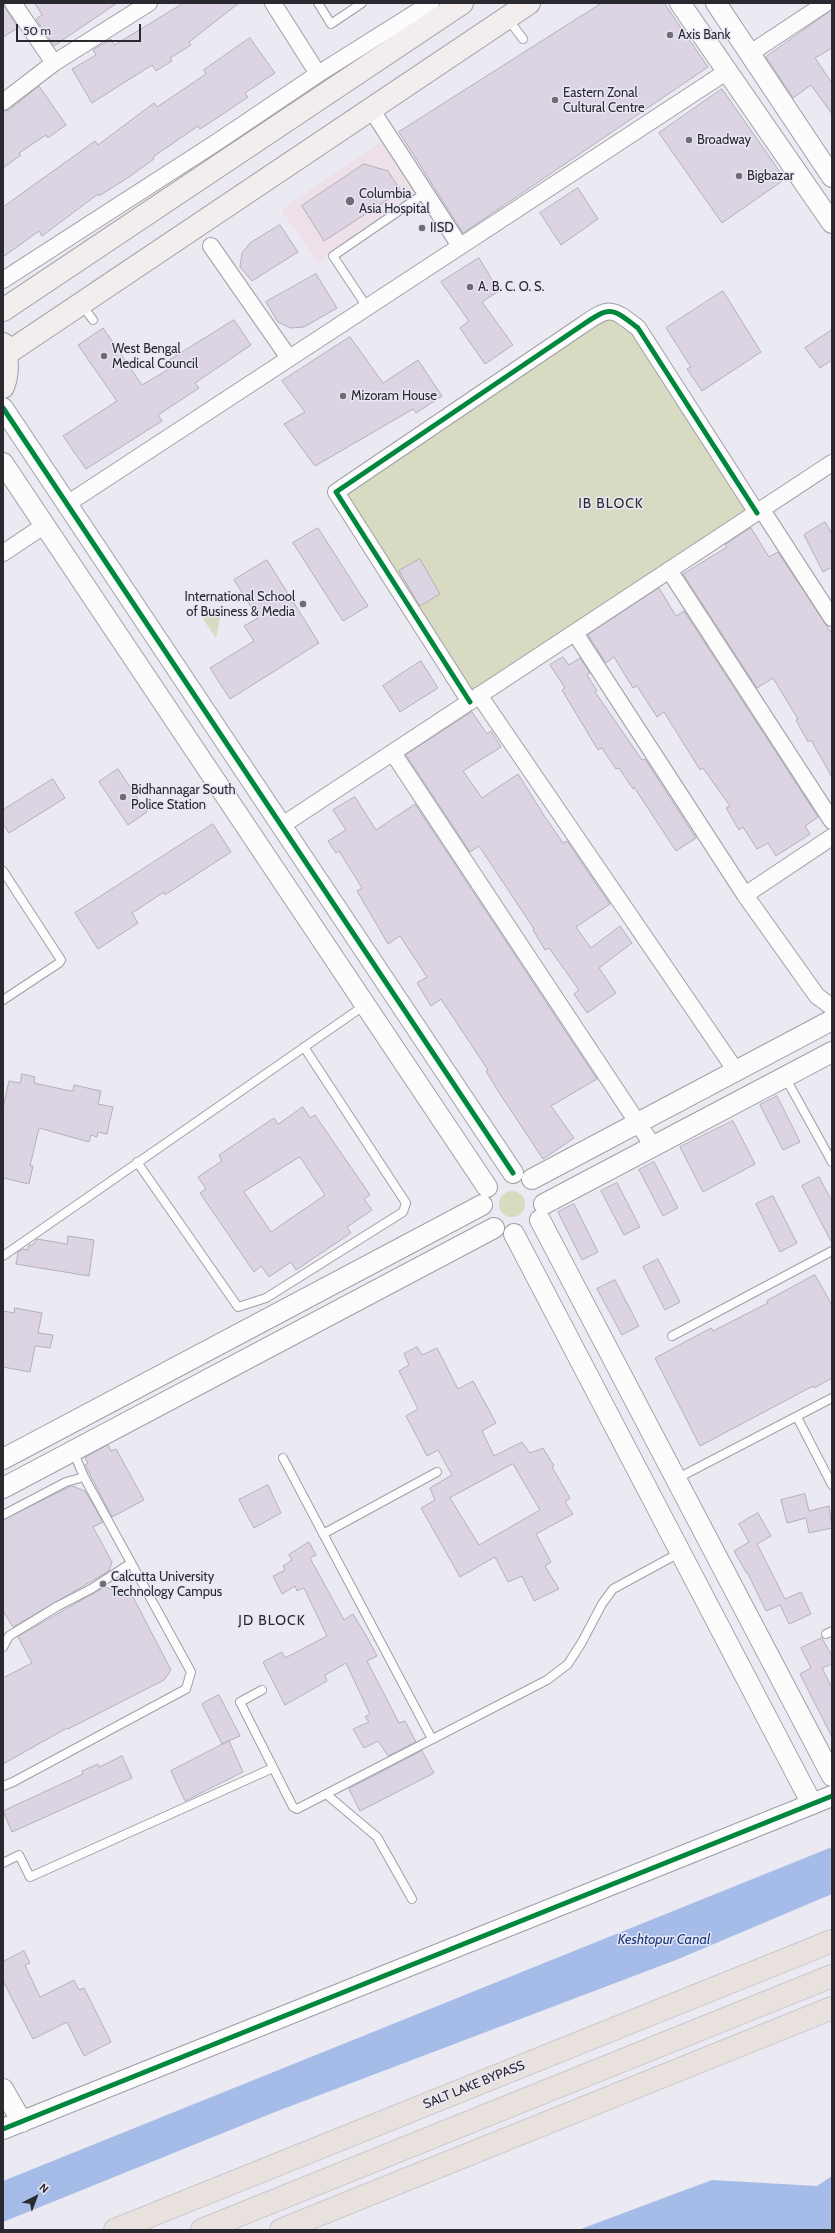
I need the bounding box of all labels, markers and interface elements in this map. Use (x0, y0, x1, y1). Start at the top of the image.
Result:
scale bar (18, 16, 143, 42)
text: 50 m (23, 23, 51, 38)
place label: Axis Bank (678, 27, 730, 43)
marker: Axis Bank (665, 30, 675, 40)
place label: Eastern Zonal Cultural Centre (563, 85, 645, 116)
marker: Eastern Zonal Cultural Centre (550, 95, 560, 105)
place label: Broadway (697, 132, 751, 148)
marker: Broadway (684, 135, 694, 145)
place label: Bigbazar (747, 168, 794, 184)
marker: Bigbazar (734, 171, 744, 181)
place label: Columbia Asia Hospital (359, 186, 430, 217)
marker: Columbia Asia Hospital (344, 195, 356, 207)
place label: IISD (430, 220, 454, 236)
marker: IISD (417, 223, 427, 233)
place label: A. B. C. O. S. (478, 279, 544, 295)
marker: A. B. C. O. S. (465, 282, 475, 292)
place label: West Bengal Medical Council (112, 341, 198, 372)
marker: West Bengal Medical Council (99, 351, 109, 361)
place label: Mizoram House (351, 388, 437, 404)
marker: Mizoram House (338, 391, 348, 401)
district label: IB BLOCK (578, 496, 644, 512)
place label: International School of Business & Media (184, 589, 295, 620)
marker: International School of Business & Media (298, 599, 308, 609)
place label: Bidhannagar South Police Station (131, 782, 235, 813)
marker: Bidhannagar South Police Station (118, 792, 128, 802)
place label: Calcutta University Technology Campus (111, 1569, 222, 1600)
marker: Calcutta University Technology Campus (98, 1579, 108, 1589)
district label: JD BLOCK (238, 1613, 306, 1629)
water label: Keshtopur Canal (618, 1932, 710, 1948)
street label: SALT LAKE BYPASS (421, 2058, 527, 2112)
north arrow (16, 2177, 56, 2217)
text: N (36, 2180, 52, 2196)

